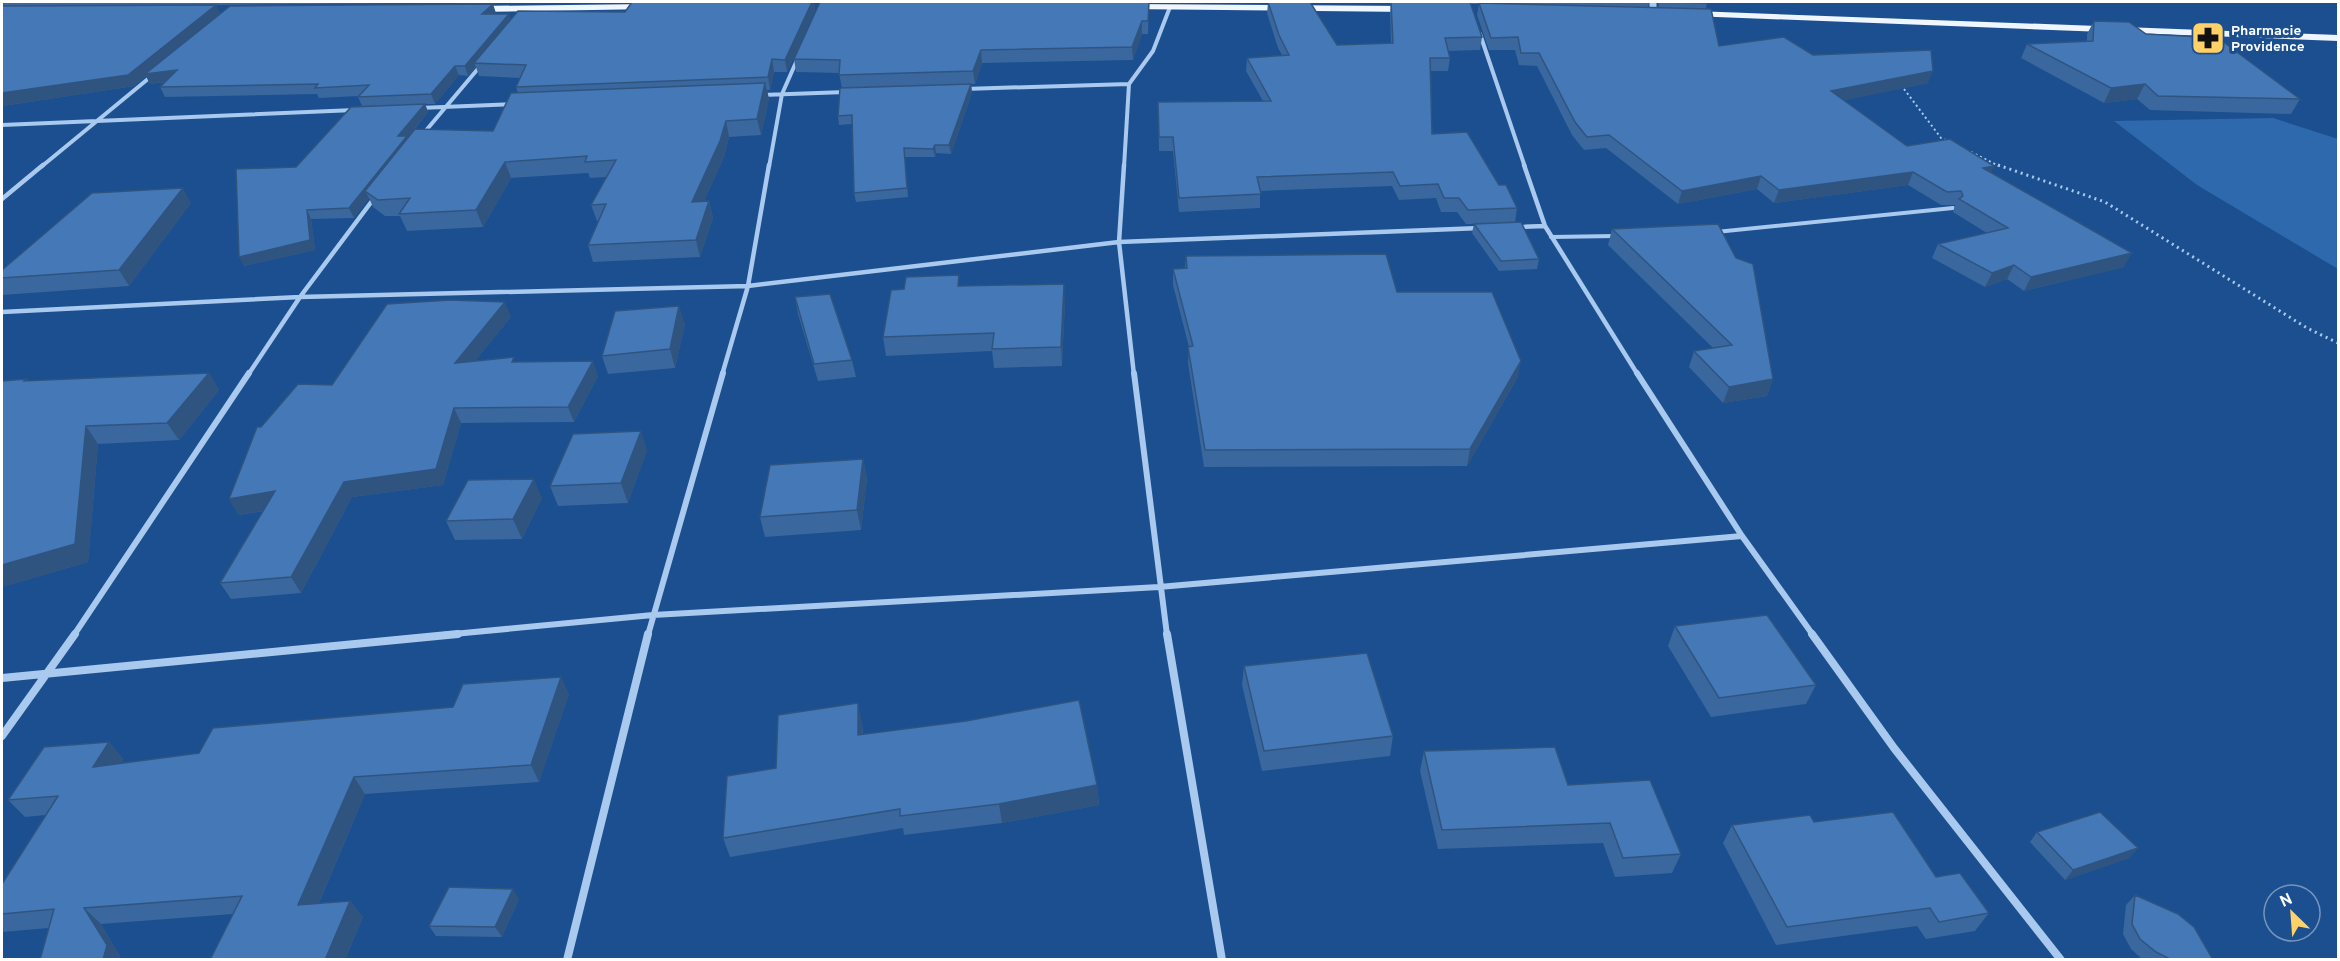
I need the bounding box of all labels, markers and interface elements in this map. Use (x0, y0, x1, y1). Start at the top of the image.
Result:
pharmacy icon: Pharmacie Providence (2190, 20, 2226, 56)
place label: Pharmacie Providence (2231, 23, 2305, 56)
north arrow (2262, 883, 2322, 943)
text: N (2277, 890, 2296, 913)

